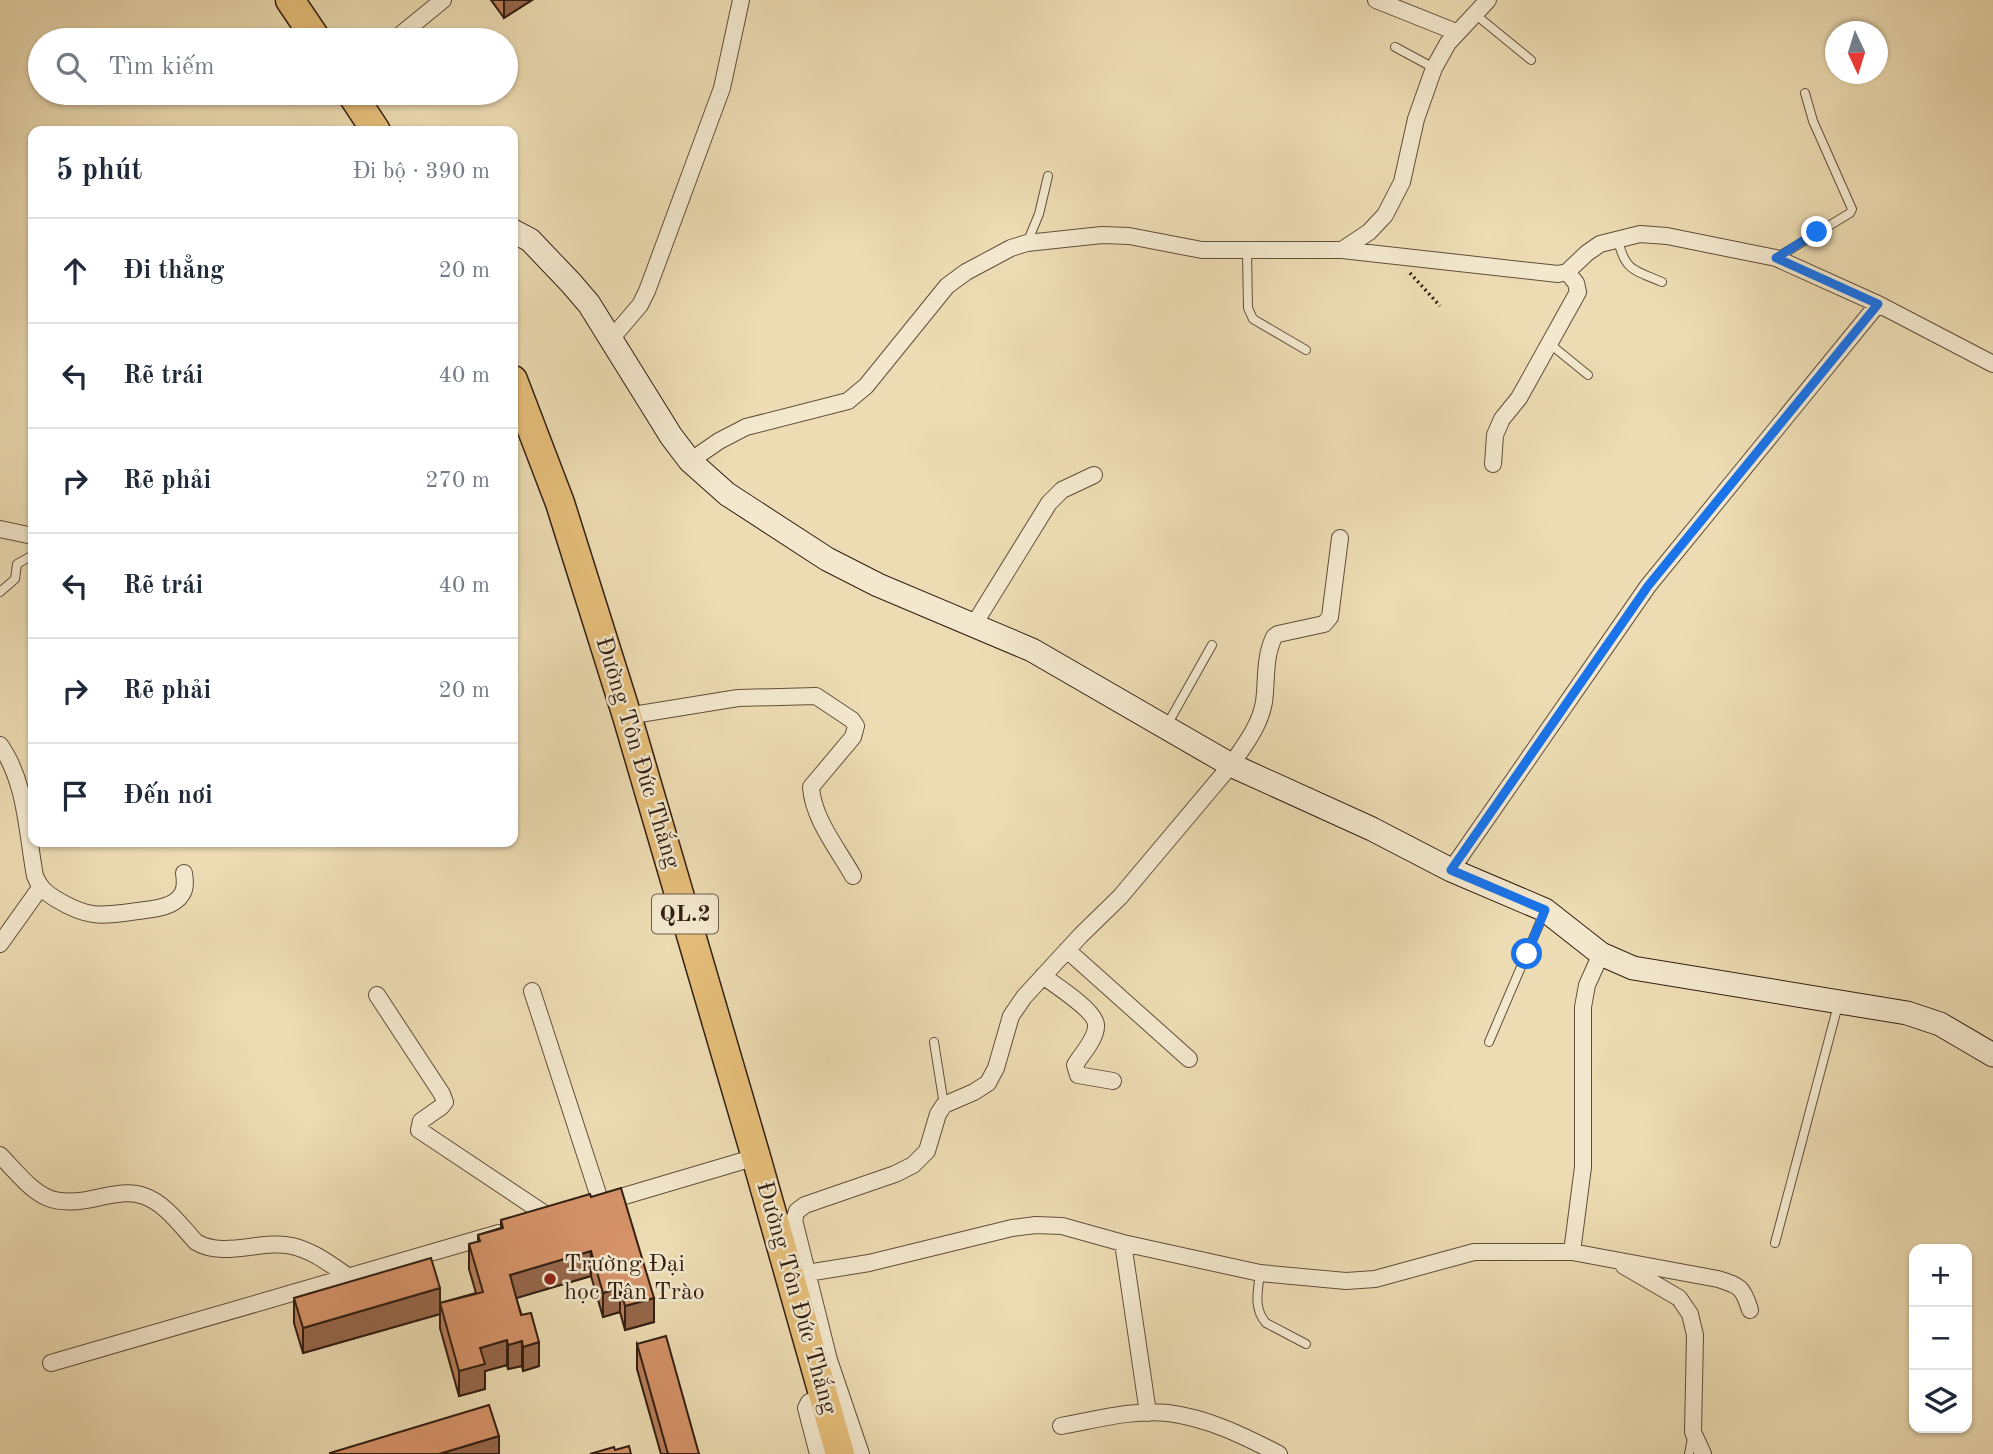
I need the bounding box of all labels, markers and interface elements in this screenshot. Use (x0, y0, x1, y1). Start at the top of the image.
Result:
north arrow (1825, 21, 1888, 84)
search box (28, 28, 518, 105)
icon: search (52, 48, 90, 86)
text: Tìm kiếm (108, 54, 215, 80)
text: 5 phút (56, 156, 142, 186)
text: Đi bộ · 390 m (352, 160, 490, 183)
route end (1801, 216, 1832, 247)
icon: ahead (56, 252, 94, 290)
text: Đi thẳng (123, 258, 225, 284)
text: 20 m (439, 259, 490, 282)
icon: left (56, 357, 94, 395)
text: Rẽ trái (123, 363, 203, 389)
text: 40 m (439, 364, 490, 387)
icon: right (56, 462, 94, 500)
text: Rẽ phải (123, 468, 211, 494)
text: 270 m (425, 469, 490, 492)
icon: left (56, 567, 94, 605)
text: Rẽ trái (123, 573, 203, 599)
text: 40 m (439, 574, 490, 597)
street label: Đường Tôn Đức Thắng (590, 634, 686, 872)
icon: right (56, 672, 94, 710)
text: Rẽ phải (123, 678, 211, 704)
text: 20 m (439, 679, 490, 702)
icon: arrive (56, 777, 94, 815)
text: Đến nơi (123, 783, 213, 809)
road number: QL.2 (652, 894, 718, 934)
route start (1511, 938, 1542, 969)
street label: Đường Tôn Đức Thắng (751, 1178, 843, 1417)
map controls (1909, 1244, 1972, 1433)
button: + (1909, 1244, 1972, 1307)
place label: Trường Đại học Tân Trào (564, 1253, 705, 1305)
marker: Trường Đại học Tân Trào (542, 1271, 558, 1287)
button: − (1909, 1307, 1972, 1370)
button: layers (1909, 1370, 1972, 1433)

